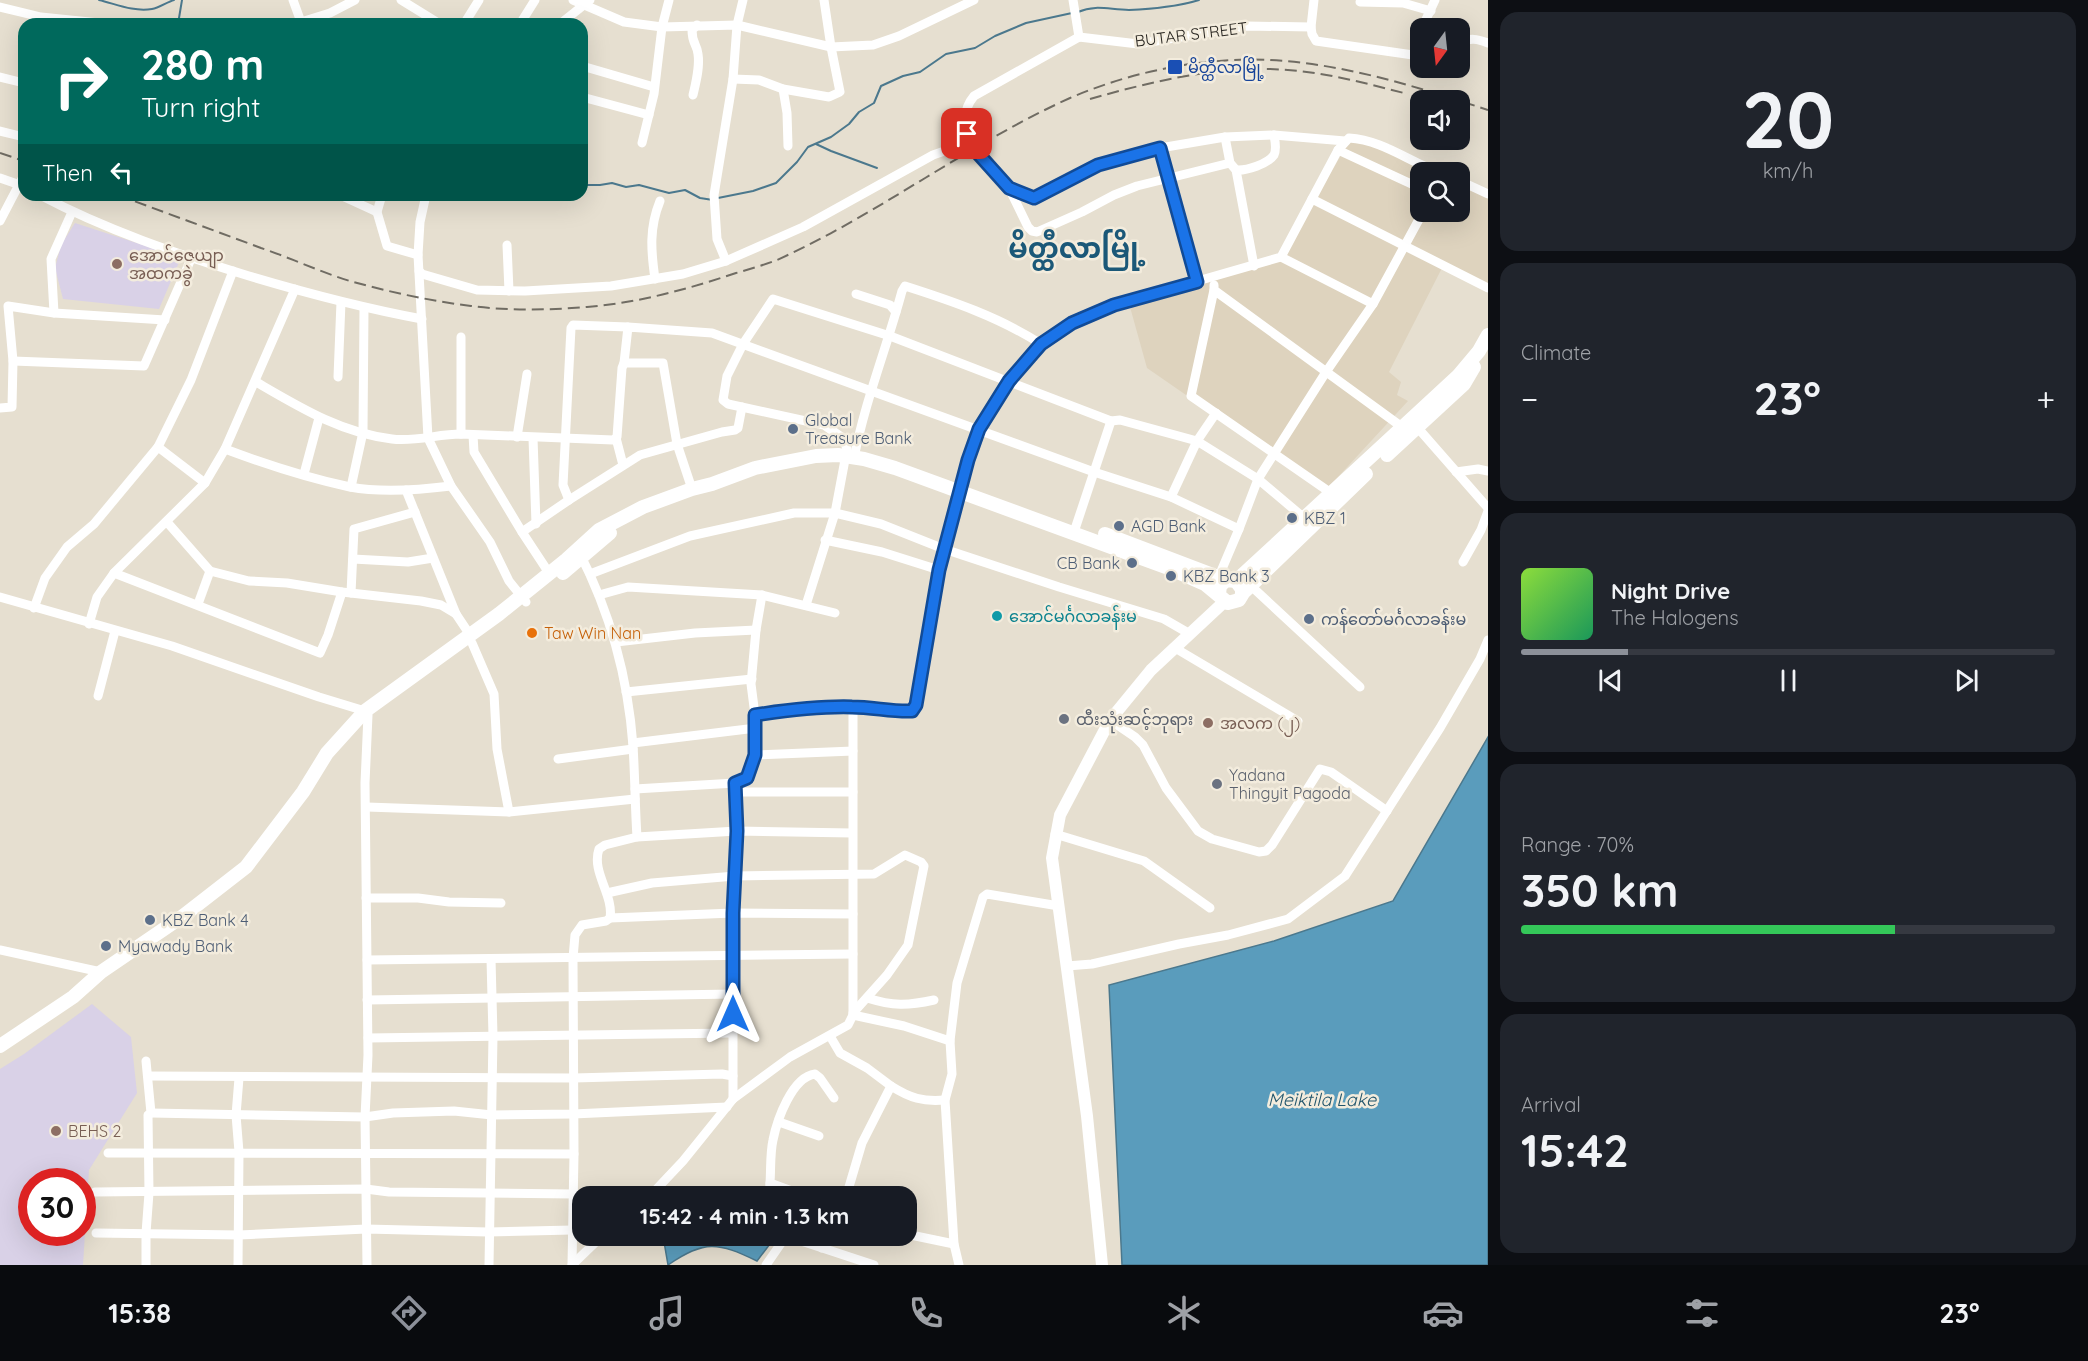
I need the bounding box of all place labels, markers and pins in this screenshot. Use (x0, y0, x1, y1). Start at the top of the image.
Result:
place label: မိတ္ထီလာမြို့ (1188, 56, 1265, 81)
marker: မိတ္ထီလာမြို့ (1166, 58, 1184, 76)
pin (941, 108, 992, 159)
place label: အောင်ဇေယျာ အထကခွဲ (129, 244, 224, 287)
marker: အောင်ဇေယျာ အထကခွဲ (110, 257, 124, 271)
place label: Global Treasure Bank (805, 410, 912, 448)
marker: Global Treasure Bank (786, 422, 800, 436)
place label: KBZ 1 (1304, 508, 1346, 528)
marker: KBZ 1 (1285, 511, 1299, 525)
place label: AGD Bank (1131, 516, 1206, 536)
marker: AGD Bank (1112, 519, 1126, 533)
place label: CB Bank (1057, 553, 1120, 573)
marker: CB Bank (1125, 556, 1139, 570)
place label: KBZ Bank 3 (1183, 566, 1270, 586)
marker: KBZ Bank 3 (1164, 569, 1178, 583)
place label: အောင်မင်္ဂလာခန်းမ (1009, 605, 1137, 630)
place label: ကန်တော်မင်္ဂလာခန်းမ (1321, 608, 1466, 633)
marker: အောင်မင်္ဂလာခန်းမ (990, 609, 1004, 623)
marker: ကန်တော်မင်္ဂလာခန်းမ (1302, 612, 1316, 626)
place label: Taw Win Nan (544, 623, 641, 643)
marker: Taw Win Nan (525, 626, 539, 640)
place label: ထီးသုံးဆင့်ဘုရား (1076, 708, 1193, 734)
marker: ထီးသုံးဆင့်ဘုရား (1057, 712, 1071, 726)
place label: အလက (၂) (1220, 713, 1300, 737)
marker: အလက (၂) (1201, 716, 1215, 730)
place label: Yadana Thingyit Pagoda (1229, 765, 1351, 803)
marker: Yadana Thingyit Pagoda (1210, 777, 1224, 791)
place label: KBZ Bank 4 (162, 910, 249, 930)
marker: KBZ Bank 4 (143, 913, 157, 927)
place label: Myawady Bank (118, 936, 233, 956)
marker: Myawady Bank (99, 939, 113, 953)
place label: BEHS 2 (68, 1121, 121, 1141)
marker: BEHS 2 (49, 1124, 63, 1138)

